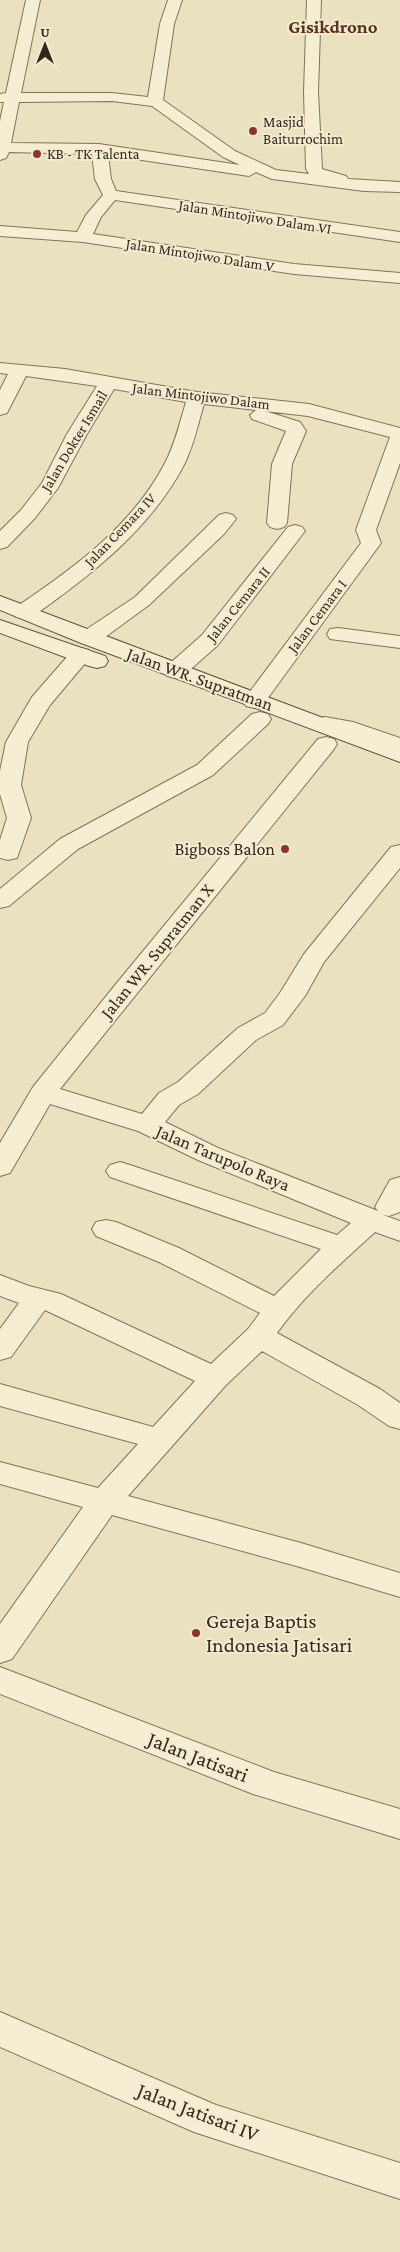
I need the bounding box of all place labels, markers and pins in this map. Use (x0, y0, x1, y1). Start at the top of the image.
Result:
place label: Masjid Baiturrochim (263, 114, 343, 147)
marker: Masjid Baiturrochim (247, 125, 259, 137)
place label: KB - TK Talenta (47, 146, 140, 162)
marker: KB - TK Talenta (31, 148, 43, 160)
place label: Bigboss Balon (175, 839, 275, 859)
marker: Bigboss Balon (279, 843, 291, 855)
place label: Gereja Baptis Indonesia Jatisari (206, 1609, 353, 1657)
marker: Gereja Baptis Indonesia Jatisari (190, 1627, 202, 1639)

